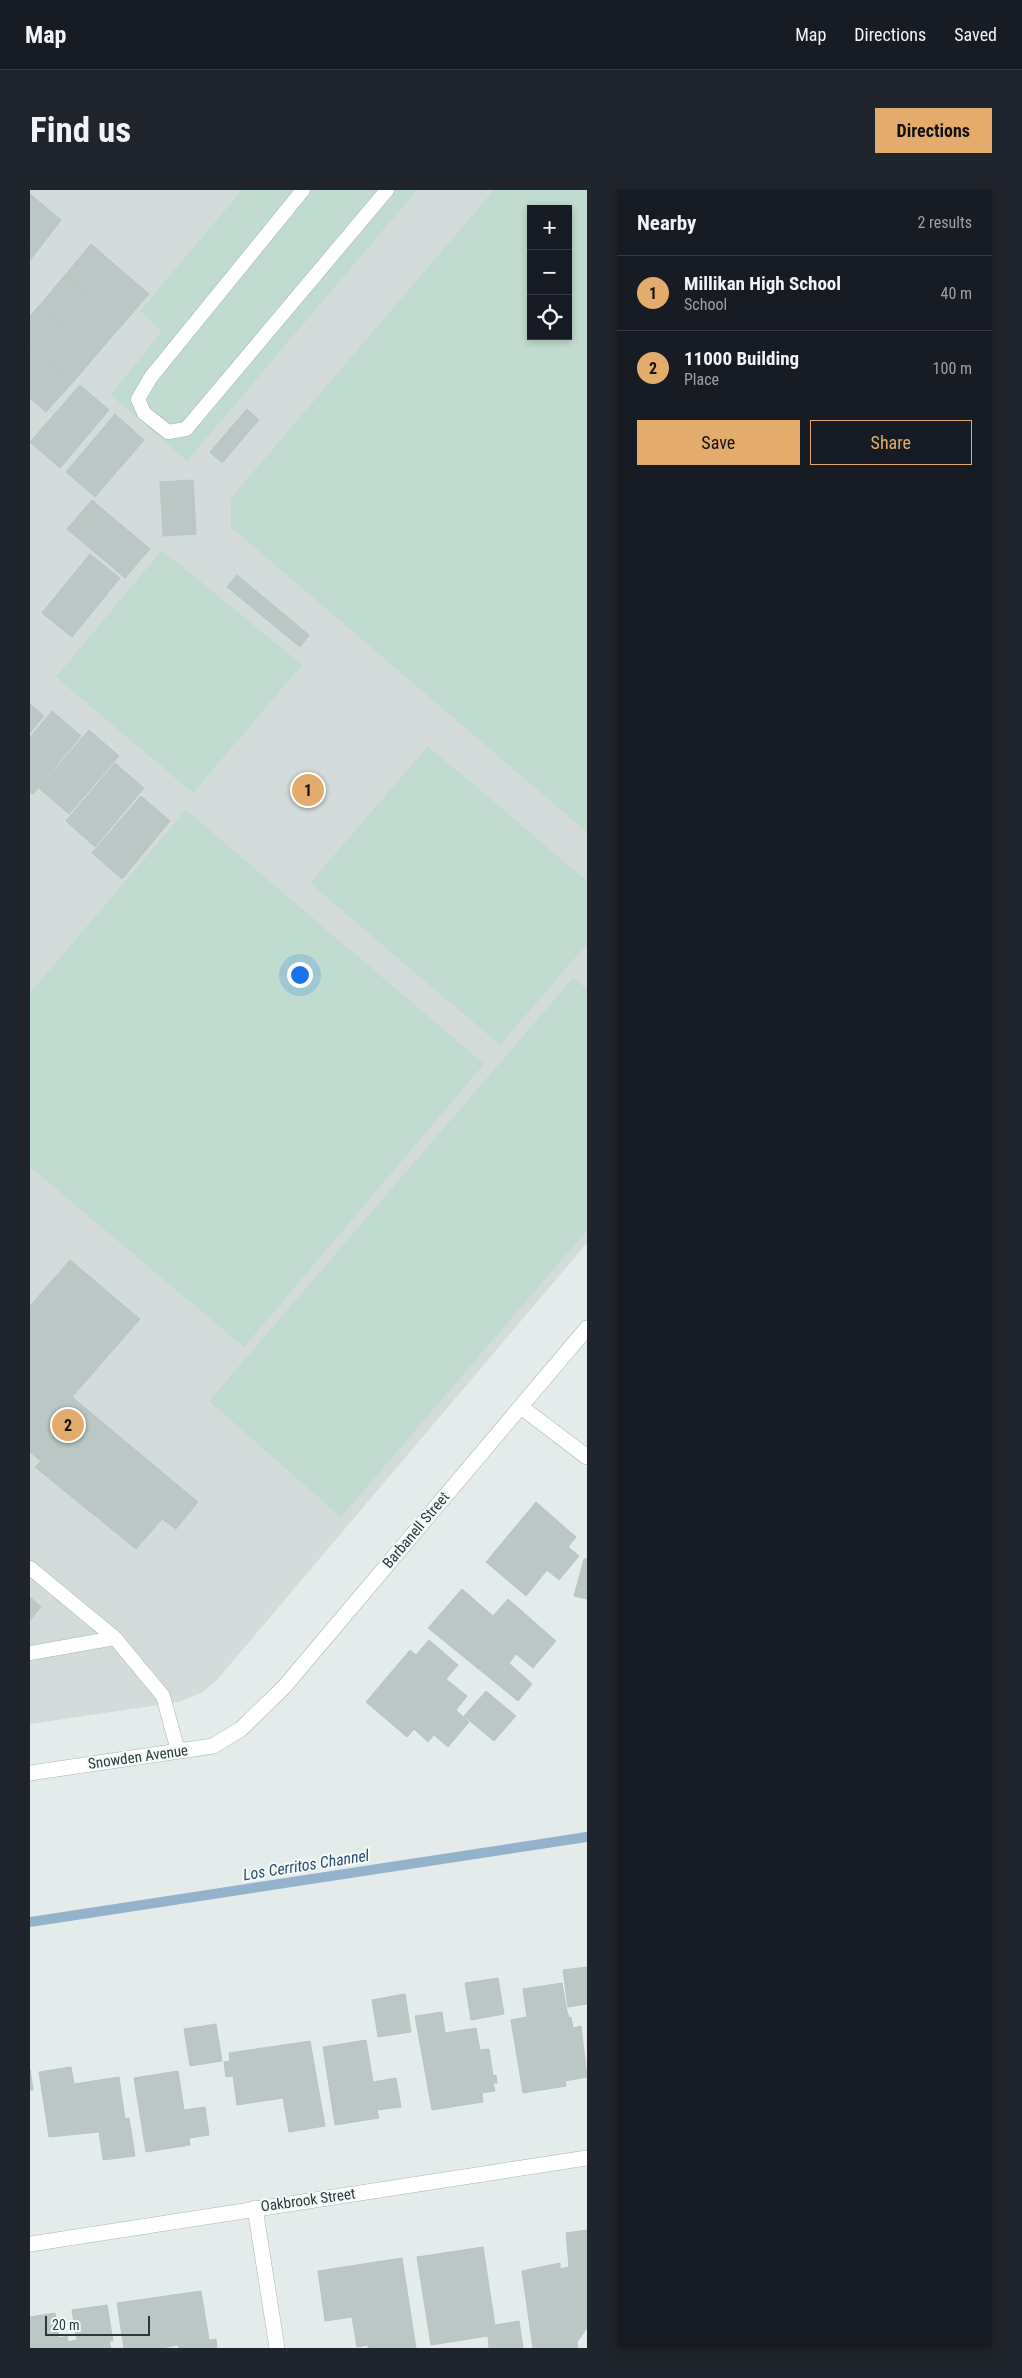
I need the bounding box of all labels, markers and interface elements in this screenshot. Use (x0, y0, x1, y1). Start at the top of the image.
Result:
text: Map (25, 21, 66, 49)
text: Map (795, 24, 826, 45)
text: Directions (854, 24, 926, 45)
text: Saved (954, 24, 997, 45)
button: Directions (875, 108, 992, 153)
text: Find us (30, 110, 131, 151)
map controls (527, 205, 572, 340)
button: + (527, 205, 572, 250)
text: Nearby (637, 211, 696, 235)
text: 2 results (917, 213, 972, 232)
button: − (527, 250, 572, 295)
text: Millikan High School (684, 272, 841, 295)
text: 1 (649, 284, 657, 303)
text: 40 m (940, 284, 972, 303)
button: locate (527, 295, 572, 340)
text: School (684, 295, 727, 314)
text: 11000 Building (684, 347, 799, 370)
text: 2 (649, 359, 657, 378)
text: 100 m (933, 359, 972, 378)
text: Place (684, 370, 719, 389)
button: Save (637, 420, 800, 465)
button: Share (810, 420, 972, 465)
pin: 1 (292, 771, 324, 809)
your location (287, 962, 313, 988)
pin: 2 (52, 1406, 84, 1444)
street label: Barbanell Street (379, 1488, 453, 1572)
street label: Snowden Avenue (87, 1741, 189, 1773)
water label: Los Cerritos Channel (242, 1846, 371, 1884)
street label: Oakbrook Street (260, 2184, 356, 2216)
scale bar (45, 2313, 150, 2336)
text: 20 m (52, 2317, 80, 2333)

